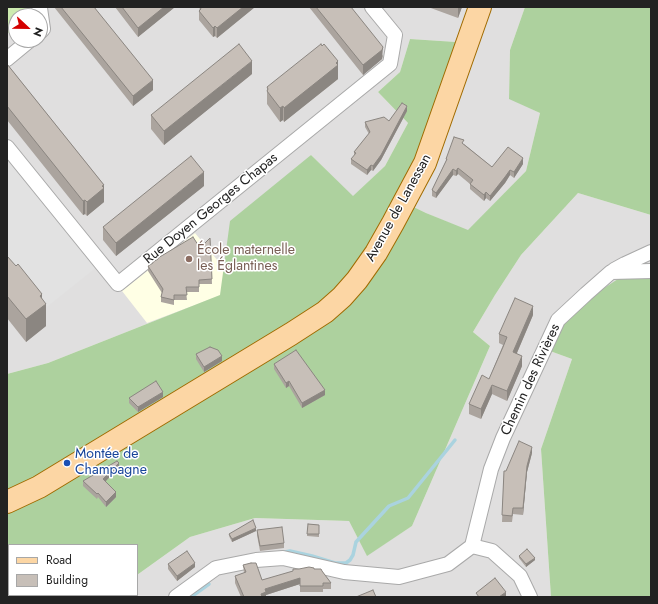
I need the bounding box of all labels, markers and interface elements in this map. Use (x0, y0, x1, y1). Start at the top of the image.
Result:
north arrow (8, 8, 48, 48)
text: N (29, 25, 47, 39)
street label: Rue Doyen Georges Chapas (141, 150, 281, 268)
street label: Avenue de Lanessan (363, 151, 435, 265)
place label: École maternelle les Églantines (197, 243, 295, 276)
marker: École maternelle les Églantines (184, 254, 194, 264)
street label: Chemin des Rivières (498, 322, 564, 438)
place label: Montée de Champagne (75, 447, 147, 480)
marker: Montée de Champagne (62, 458, 72, 468)
legend (8, 544, 138, 596)
text: Road (46, 551, 72, 569)
text: Building (46, 571, 88, 589)

